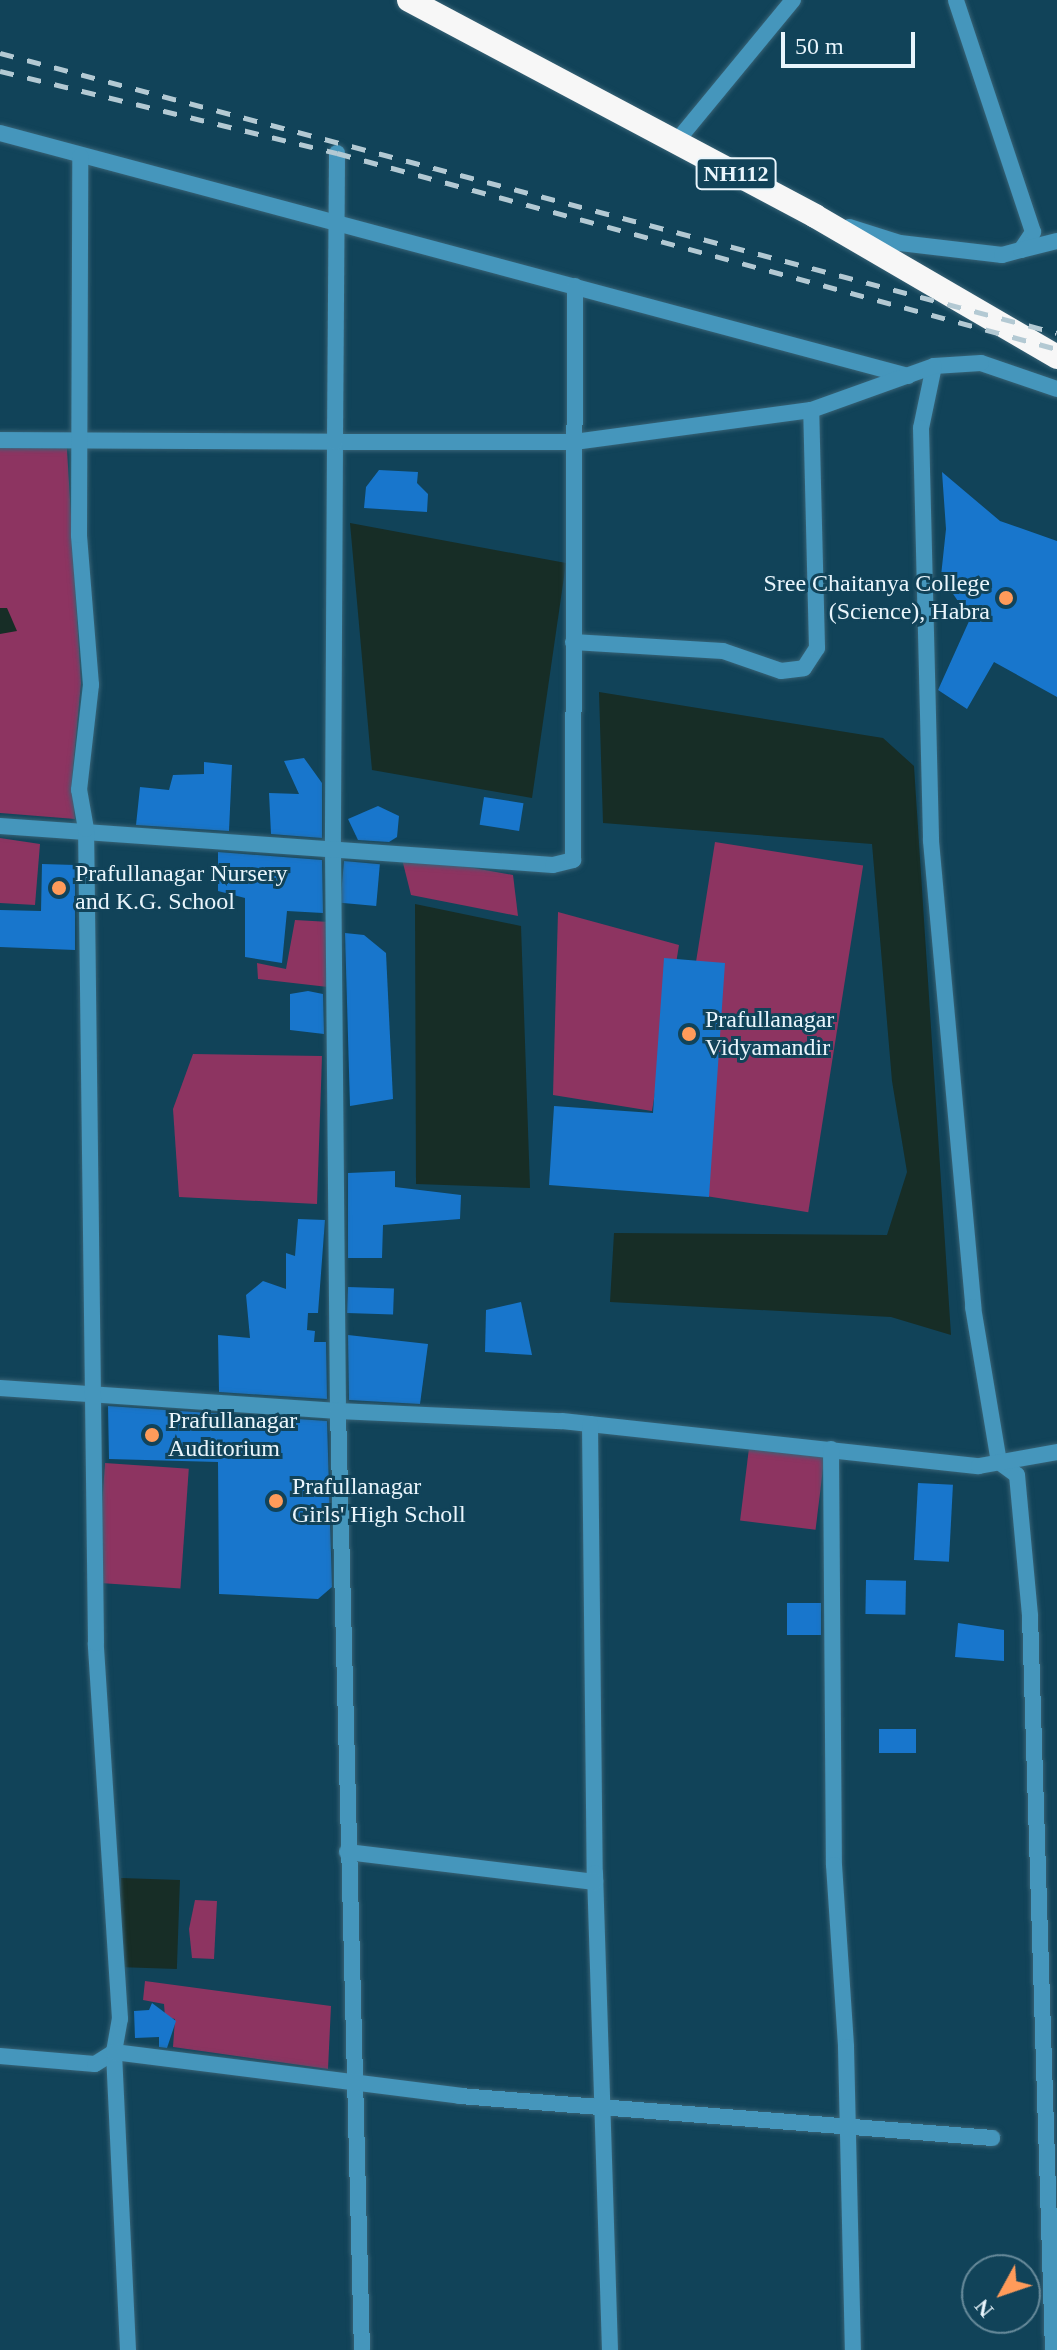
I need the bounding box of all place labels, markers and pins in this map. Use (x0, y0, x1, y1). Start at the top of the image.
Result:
place label: Sree Chaitanya College (Science), Habra (763, 570, 990, 626)
marker: Sree Chaitanya College (Science), Habra (997, 589, 1015, 607)
place label: Prafullanagar Nursery and K.G. School (75, 860, 288, 916)
marker: Prafullanagar Nursery and K.G. School (50, 879, 68, 897)
place label: Prafullanagar Vidyamandir (705, 1006, 834, 1062)
marker: Prafullanagar Vidyamandir (680, 1025, 698, 1043)
place label: Prafullanagar Auditorium (168, 1407, 297, 1463)
marker: Prafullanagar Auditorium (143, 1426, 161, 1444)
place label: Prafullanagar Girls' High Scholl (292, 1473, 466, 1529)
marker: Prafullanagar Girls' High Scholl (267, 1492, 285, 1510)

